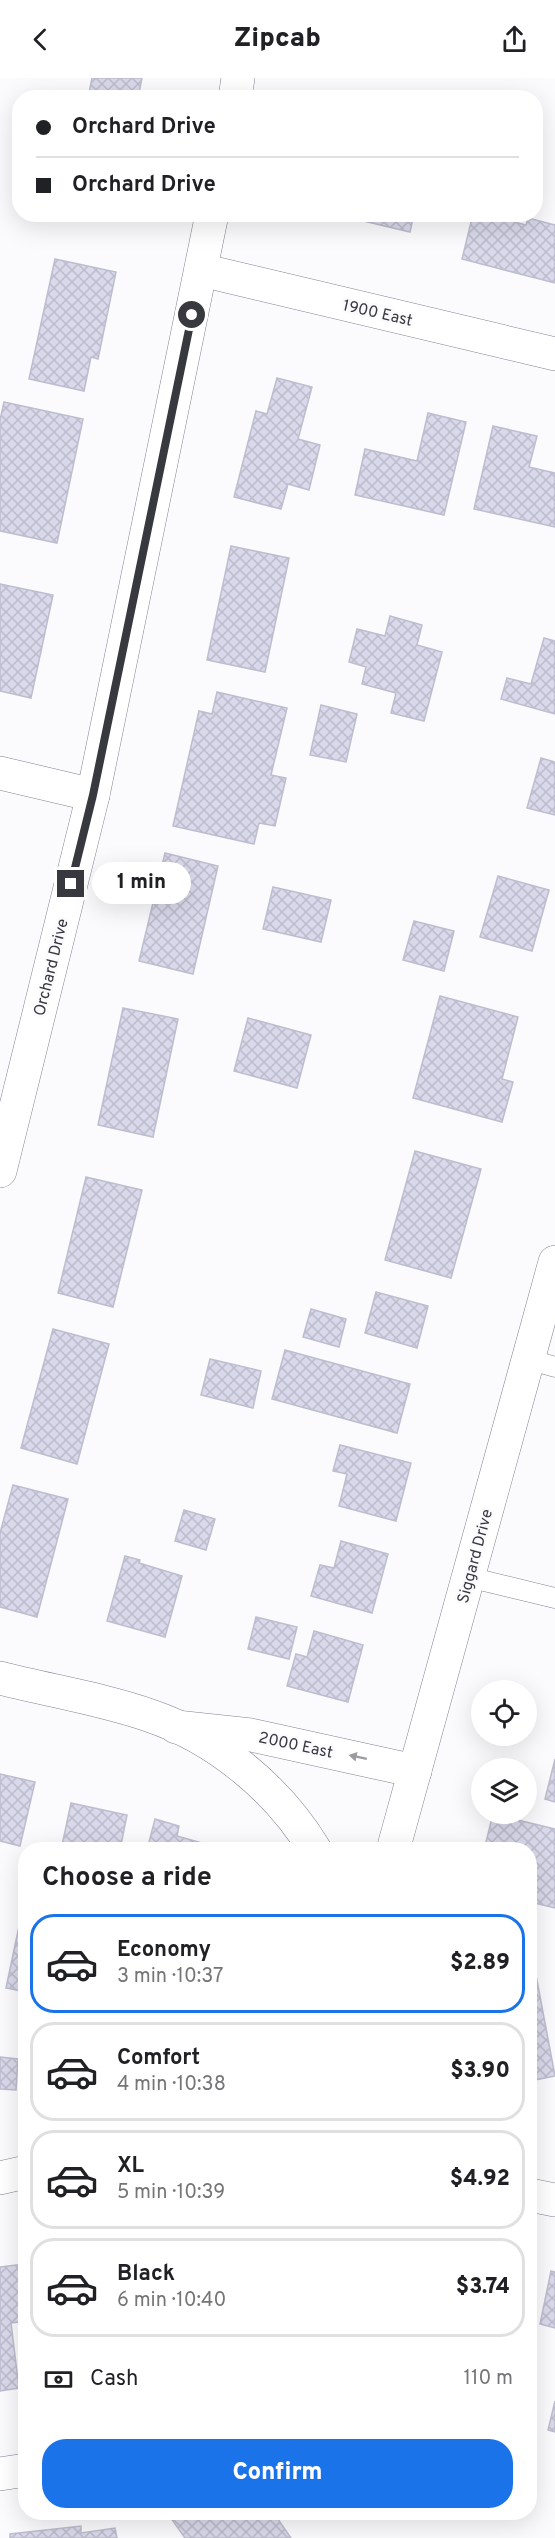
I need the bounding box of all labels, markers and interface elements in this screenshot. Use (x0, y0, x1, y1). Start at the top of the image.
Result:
text: Zipcab (234, 22, 321, 56)
icon: back (24, 23, 57, 56)
icon: share (498, 23, 531, 56)
text: Orchard Drive (72, 114, 216, 141)
text: Orchard Drive (72, 172, 216, 199)
street label: 1900 East (341, 296, 414, 332)
route start (178, 301, 205, 328)
callout: 1 min (92, 863, 191, 905)
route end (57, 870, 84, 897)
text: 1 min (117, 870, 166, 896)
street label: Orchard Drive (30, 917, 74, 1018)
street label: Siggard Drive (454, 1507, 498, 1606)
map controls (471, 1680, 537, 1824)
button: locate (471, 1680, 537, 1746)
street label: 2000 East (257, 1728, 335, 1764)
one-way arrow (348, 1752, 367, 1761)
button: layers (471, 1758, 537, 1824)
text: Choose a ride (42, 1861, 212, 1895)
icon: car (45, 1937, 99, 1991)
text: Economy (117, 1937, 211, 1964)
text: $2.89 (450, 1950, 510, 1977)
text: 3 min · 10:37 (117, 1964, 224, 1990)
icon: car (45, 2045, 99, 2099)
text: Comfort (117, 2045, 200, 2072)
text: $3.90 (450, 2058, 510, 2085)
text: 4 min · 10:38 (117, 2072, 226, 2098)
icon: car (45, 2153, 99, 2207)
text: XL (117, 2153, 144, 2180)
text: $4.92 (450, 2166, 510, 2193)
text: 5 min · 10:39 (117, 2180, 225, 2206)
icon: car (45, 2261, 99, 2315)
text: Black (117, 2261, 175, 2288)
text: $3.74 (456, 2274, 510, 2301)
text: 6 min · 10:40 (117, 2288, 226, 2314)
icon: cash (42, 2363, 75, 2396)
text: Cash (90, 2366, 139, 2393)
text: 110 m (464, 2366, 513, 2392)
button: Confirm (42, 2439, 513, 2508)

